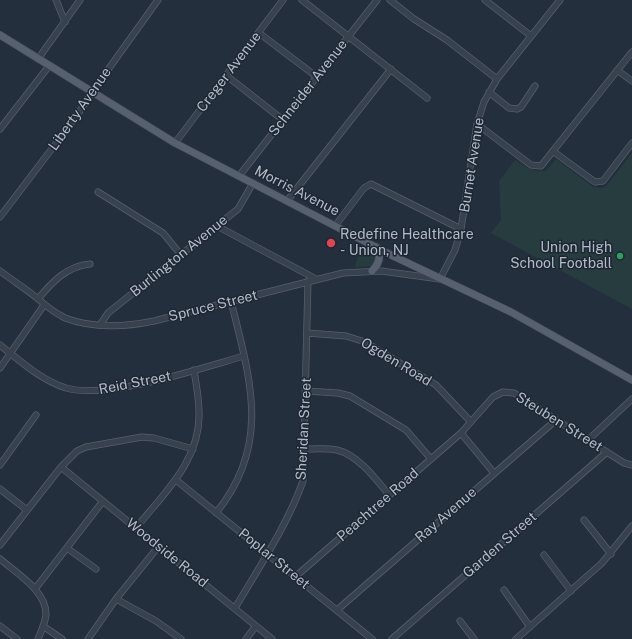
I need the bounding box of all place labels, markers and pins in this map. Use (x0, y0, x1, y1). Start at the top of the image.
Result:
place label: Redefine Healthcare - Union, NJ (340, 227, 474, 260)
marker: Redefine Healthcare - Union, NJ (325, 237, 337, 249)
place label: Union High School Football (510, 240, 612, 272)
marker: Union High School Football (615, 251, 625, 261)

